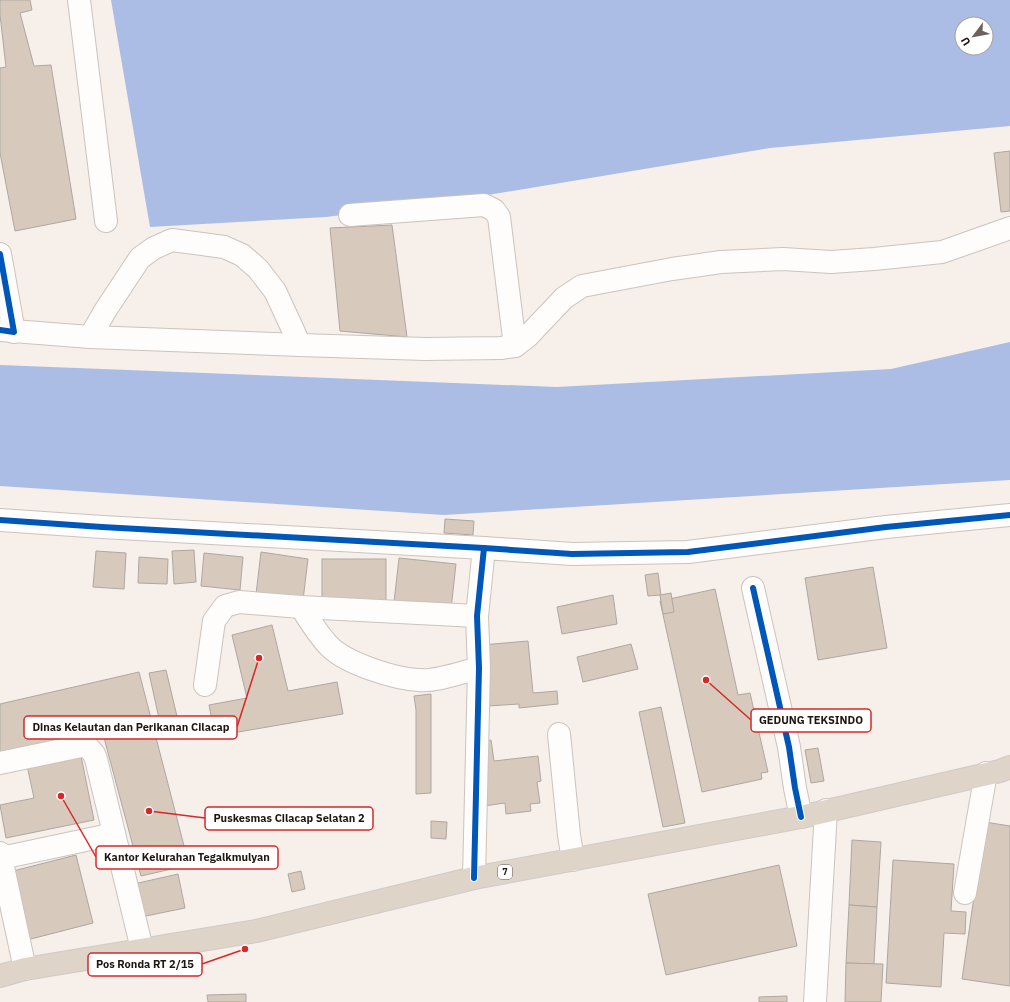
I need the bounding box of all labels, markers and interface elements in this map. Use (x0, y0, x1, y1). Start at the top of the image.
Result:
north arrow (954, 16, 994, 56)
text: U (958, 34, 973, 48)
callout: GEDUNG TEKSINDO (751, 709, 871, 732)
text: GEDUNG TEKSINDO (759, 713, 863, 727)
callout: Dinas Kelautan dan Perikanan Cilacap (24, 716, 237, 739)
text: Dinas Kelautan dan Perikanan Cilacap (32, 720, 230, 734)
callout: Puskesmas Cilacap Selatan 2 (205, 807, 373, 830)
text: Puskesmas Cilacap Selatan 2 (213, 811, 365, 825)
callout: Kantor Kelurahan Tegalkmulyan (96, 846, 278, 869)
text: Kantor Kelurahan Tegalkmulyan (104, 850, 270, 864)
road number: 7 (498, 865, 512, 879)
callout: Pos Ronda RT 2/15 (88, 953, 202, 976)
text: Pos Ronda RT 2/15 (96, 957, 194, 971)

